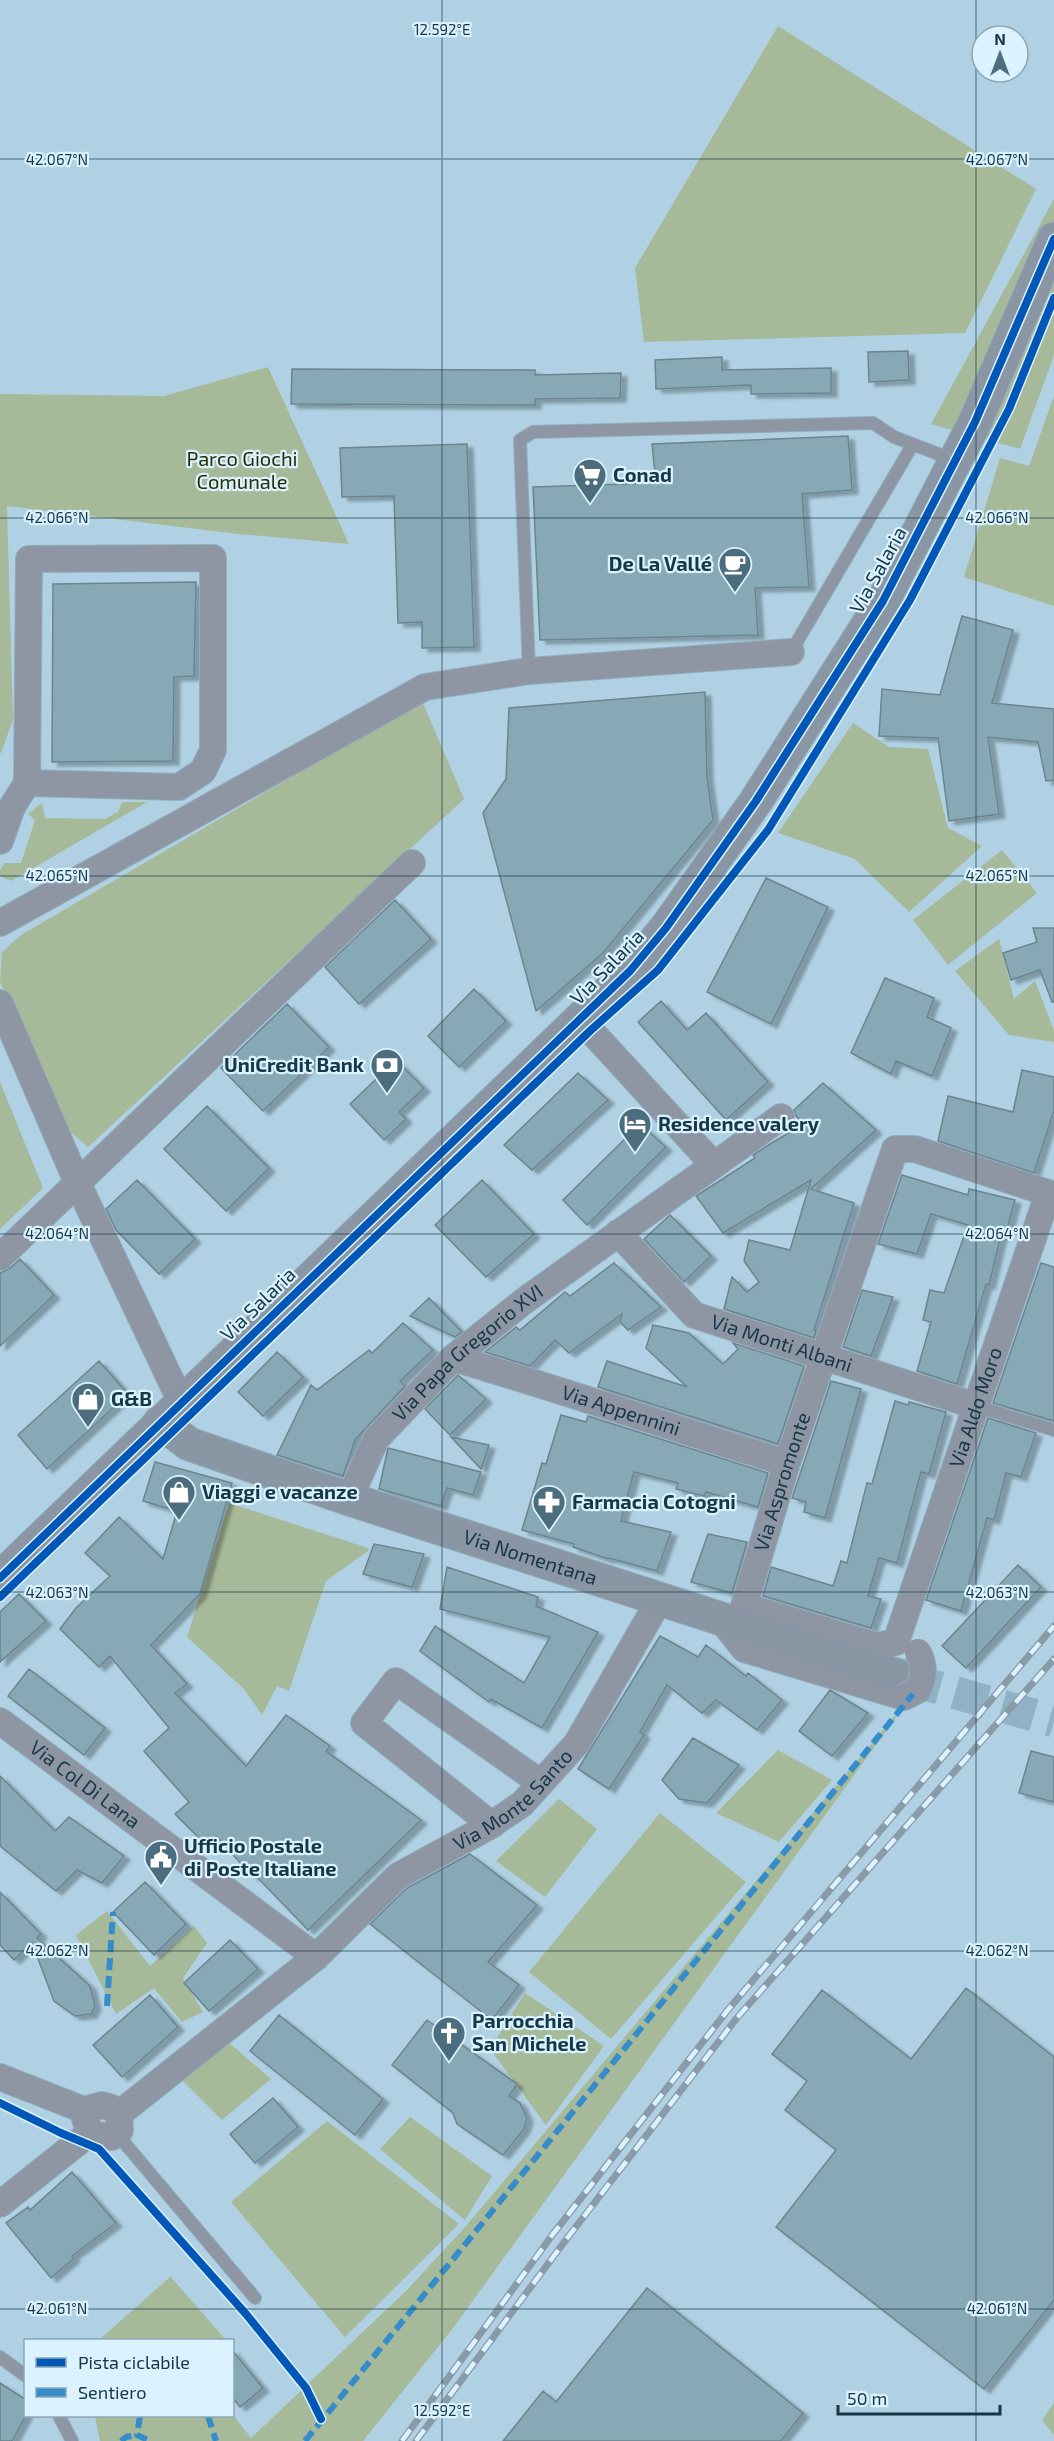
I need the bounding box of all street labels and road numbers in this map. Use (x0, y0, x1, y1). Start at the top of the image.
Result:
street label: Via Salaria (843, 522, 911, 617)
street label: Via Salaria (564, 924, 648, 1009)
street label: Via Salaria (215, 1261, 300, 1345)
street label: Via Papa Gregorio XVI (387, 1278, 547, 1426)
street label: Via Monti Albani (708, 1308, 856, 1376)
street label: Via Aldo Moro (943, 1344, 1006, 1471)
street label: Via Appennini (559, 1379, 684, 1440)
street label: Via Aspromonte (748, 1409, 815, 1554)
street label: Via Nomentana (461, 1524, 600, 1589)
street label: Via Col Di Lana (26, 1735, 146, 1833)
street label: Via Monte Santo (448, 1744, 577, 1855)

